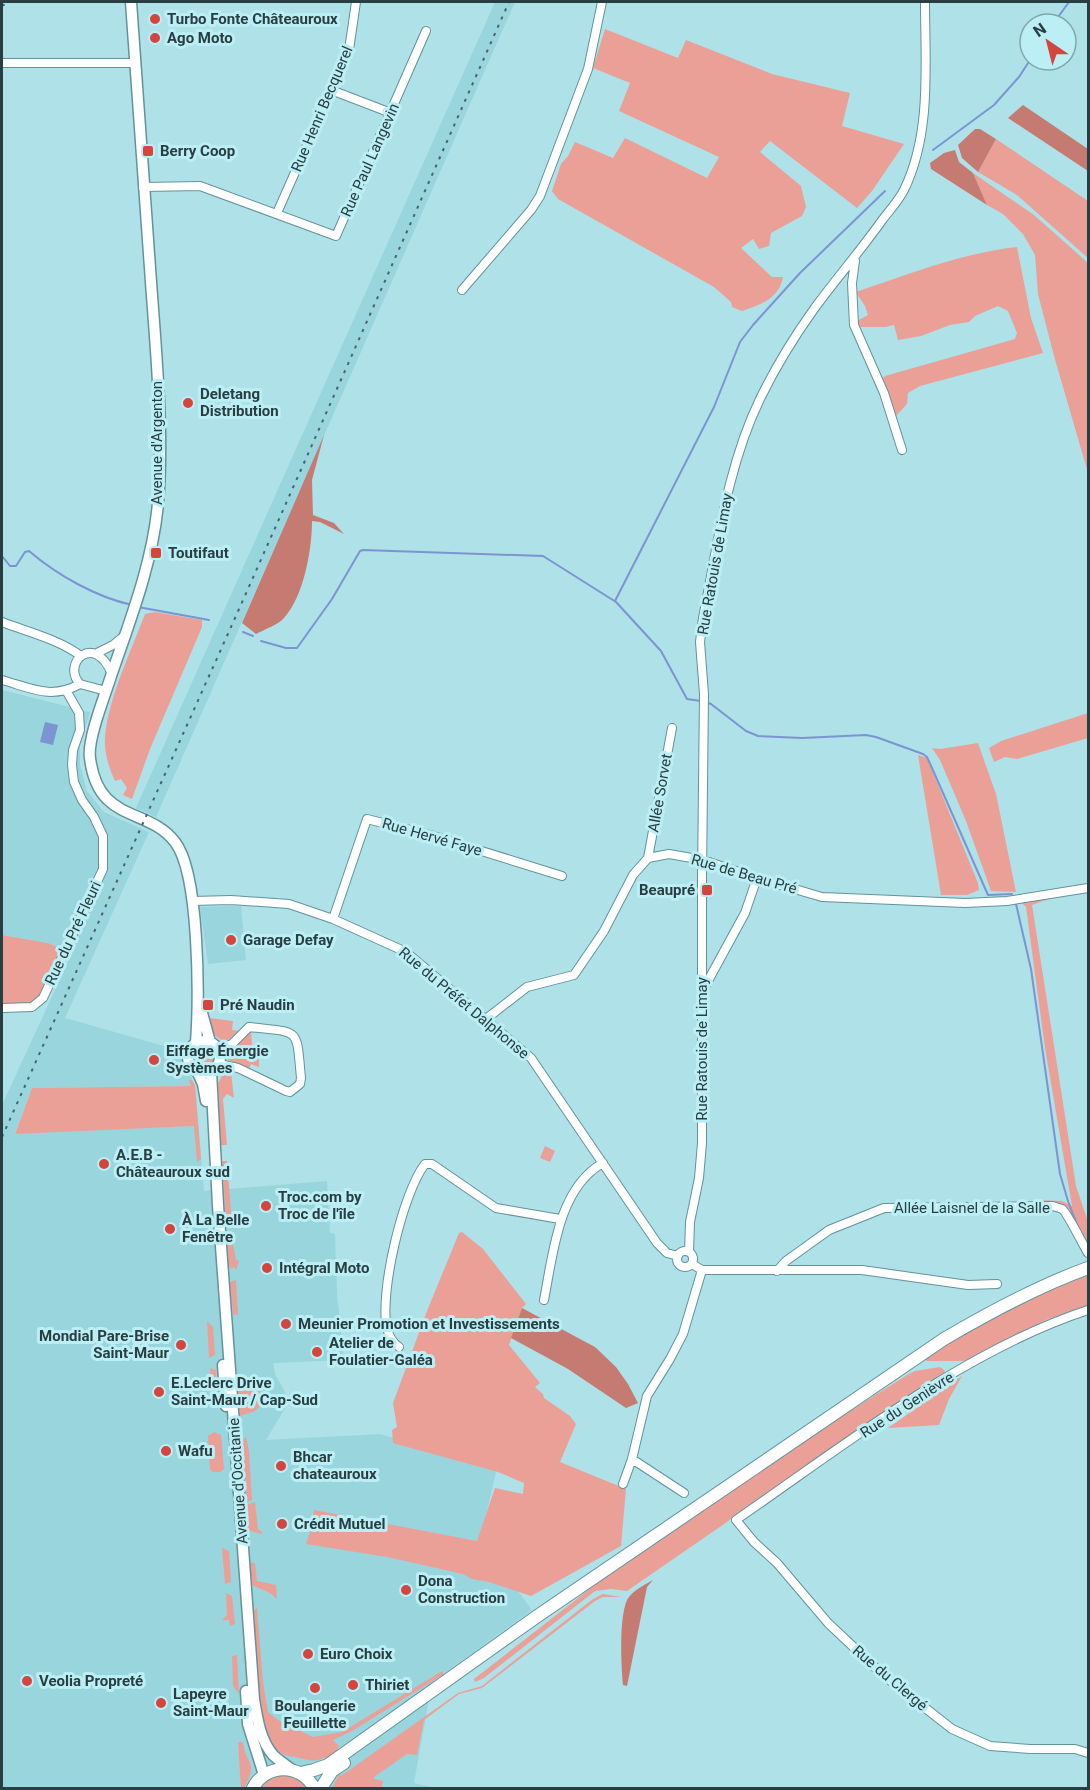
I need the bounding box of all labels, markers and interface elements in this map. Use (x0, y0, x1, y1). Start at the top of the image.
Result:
place label: Turbo Fonte Châteauroux (167, 10, 338, 28)
marker: Turbo Fonte Châteauroux (148, 12, 162, 26)
north arrow (1018, 12, 1078, 72)
text: N (1030, 19, 1050, 41)
place label: Ago Moto (167, 29, 233, 47)
marker: Ago Moto (148, 31, 162, 45)
street label: Rue Henri Becquerel (287, 43, 357, 175)
street label: Rue Paul Langevin (337, 100, 403, 220)
place label: Berry Coop (160, 142, 235, 160)
marker: Berry Coop (141, 144, 155, 158)
street label: Avenue d'Argenton (148, 381, 166, 505)
place label: Deletang Distribution (200, 385, 279, 420)
marker: Deletang Distribution (181, 396, 195, 410)
street label: Rue Ratouis de Limay (694, 492, 736, 636)
place label: Toutifaut (168, 544, 229, 562)
marker: Toutifaut (149, 546, 163, 560)
street label: Allée Sorvet (644, 752, 676, 834)
street label: Rue Hervé Faye (380, 814, 484, 860)
street label: Rue de Beau Pré (689, 850, 799, 898)
street label: Rue du Pré Fleuri (41, 878, 105, 988)
place label: Beaupré (639, 881, 695, 899)
marker: Beaupré (700, 883, 714, 897)
place label: Garage Defay (243, 931, 334, 949)
marker: Garage Defay (224, 933, 238, 947)
street label: Rue du Préfet Dalphonse (395, 943, 533, 1063)
street label: Rue Ratouis de Limay (693, 977, 711, 1121)
place label: Pré Naudin (220, 996, 295, 1014)
marker: Pré Naudin (201, 998, 215, 1012)
place label: Eiffage Énergie Systèmes (166, 1042, 269, 1077)
marker: Eiffage Énergie Systèmes (147, 1053, 161, 1067)
place label: A.E.B - Châteauroux sud (116, 1146, 230, 1181)
marker: A.E.B - Châteauroux sud (97, 1157, 111, 1171)
place label: Troc.com by Troc de l'île (278, 1188, 362, 1223)
marker: Troc.com by Troc de l'île (259, 1199, 273, 1213)
street label: Allée Laisnel de la Salle (894, 1199, 1050, 1217)
place label: À La Belle Fenêtre (182, 1211, 249, 1246)
marker: À La Belle Fenêtre (163, 1222, 177, 1236)
place label: Intégral Moto (279, 1259, 369, 1277)
marker: Intégral Moto (260, 1261, 274, 1275)
place label: Meunier Promotion et Investissements (298, 1315, 560, 1333)
marker: Meunier Promotion et Investissements (279, 1317, 293, 1331)
place label: Mondial Pare-Brise Saint-Maur (39, 1327, 170, 1362)
place label: Atelier de Foulatier-Galéa (329, 1334, 433, 1369)
marker: Mondial Pare-Brise Saint-Maur (174, 1338, 188, 1352)
marker: Atelier de Foulatier-Galéa (310, 1345, 324, 1359)
street label: Rue du Genièvre (857, 1368, 957, 1442)
place label: E.Leclerc Drive Saint-Maur / Cap-Sud (171, 1374, 318, 1409)
marker: E.Leclerc Drive Saint-Maur / Cap-Sud (152, 1385, 166, 1399)
street label: Avenue d'Occitanie (225, 1417, 251, 1545)
place label: Wafu (178, 1442, 213, 1460)
marker: Wafu (159, 1444, 173, 1458)
place label: Bhcar chateauroux (293, 1448, 377, 1483)
marker: Bhcar chateauroux (274, 1459, 288, 1473)
place label: Crédit Mutuel (294, 1515, 386, 1533)
marker: Crédit Mutuel (275, 1517, 289, 1531)
place label: Dona Construction (418, 1572, 505, 1607)
marker: Dona Construction (399, 1583, 413, 1597)
street label: Rue du Clergé (849, 1641, 931, 1715)
place label: Euro Choix (320, 1645, 393, 1663)
marker: Euro Choix (301, 1647, 315, 1661)
place label: Veolia Propreté (39, 1672, 143, 1690)
marker: Veolia Propreté (20, 1674, 34, 1688)
place label: Thiriet (365, 1676, 409, 1694)
marker: Thiriet (346, 1678, 360, 1692)
marker: Boulangerie Feuillette (308, 1681, 322, 1695)
place label: Lapeyre Saint-Maur (173, 1685, 249, 1720)
marker: Lapeyre Saint-Maur (154, 1696, 168, 1710)
place label: Boulangerie Feuillette (274, 1697, 356, 1732)

